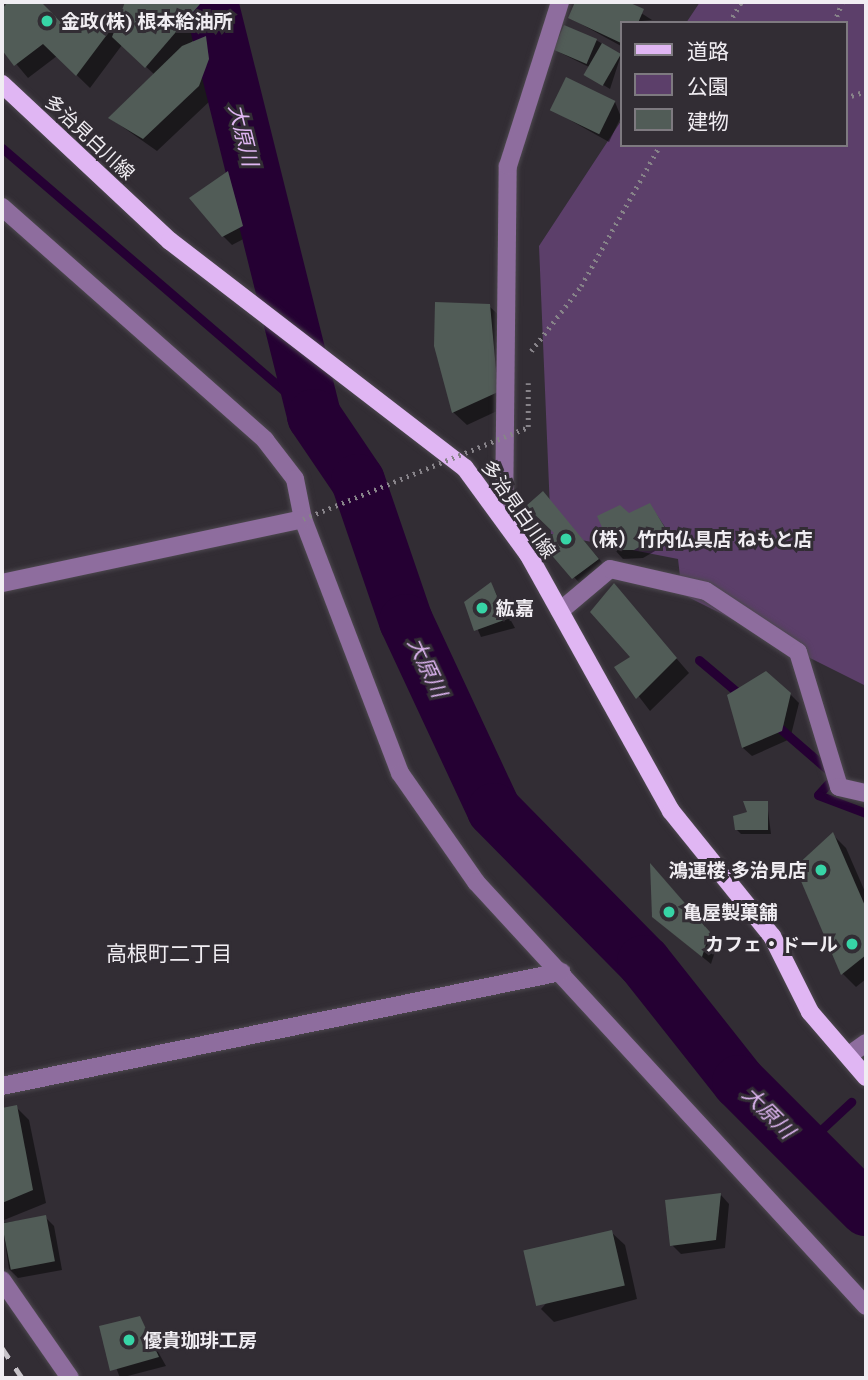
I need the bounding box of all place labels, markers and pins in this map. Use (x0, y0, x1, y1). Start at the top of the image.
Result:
place label: 金政(株) 根本給油所 (61, 10, 232, 32)
marker: 金政(株) 根本給油所 (39, 13, 55, 29)
place label: （株）竹内仏具店 ねもと店 (580, 528, 813, 550)
marker: （株）竹内仏具店 ねもと店 (558, 531, 574, 547)
place label: 紘嘉 (496, 597, 534, 619)
marker: 紘嘉 (474, 600, 490, 616)
place label: 鴻運楼 多治見店 (669, 859, 807, 881)
marker: 鴻運楼 多治見店 (813, 862, 829, 878)
place label: 亀屋製菓舗 (683, 901, 778, 923)
marker: 亀屋製菓舗 (661, 904, 677, 920)
place label: カフェ・ドール (705, 933, 838, 955)
marker: カフェ・ドール (844, 936, 860, 952)
place label: 優貴珈琲工房 (143, 1329, 257, 1351)
marker: 優貴珈琲工房 (121, 1332, 137, 1348)

